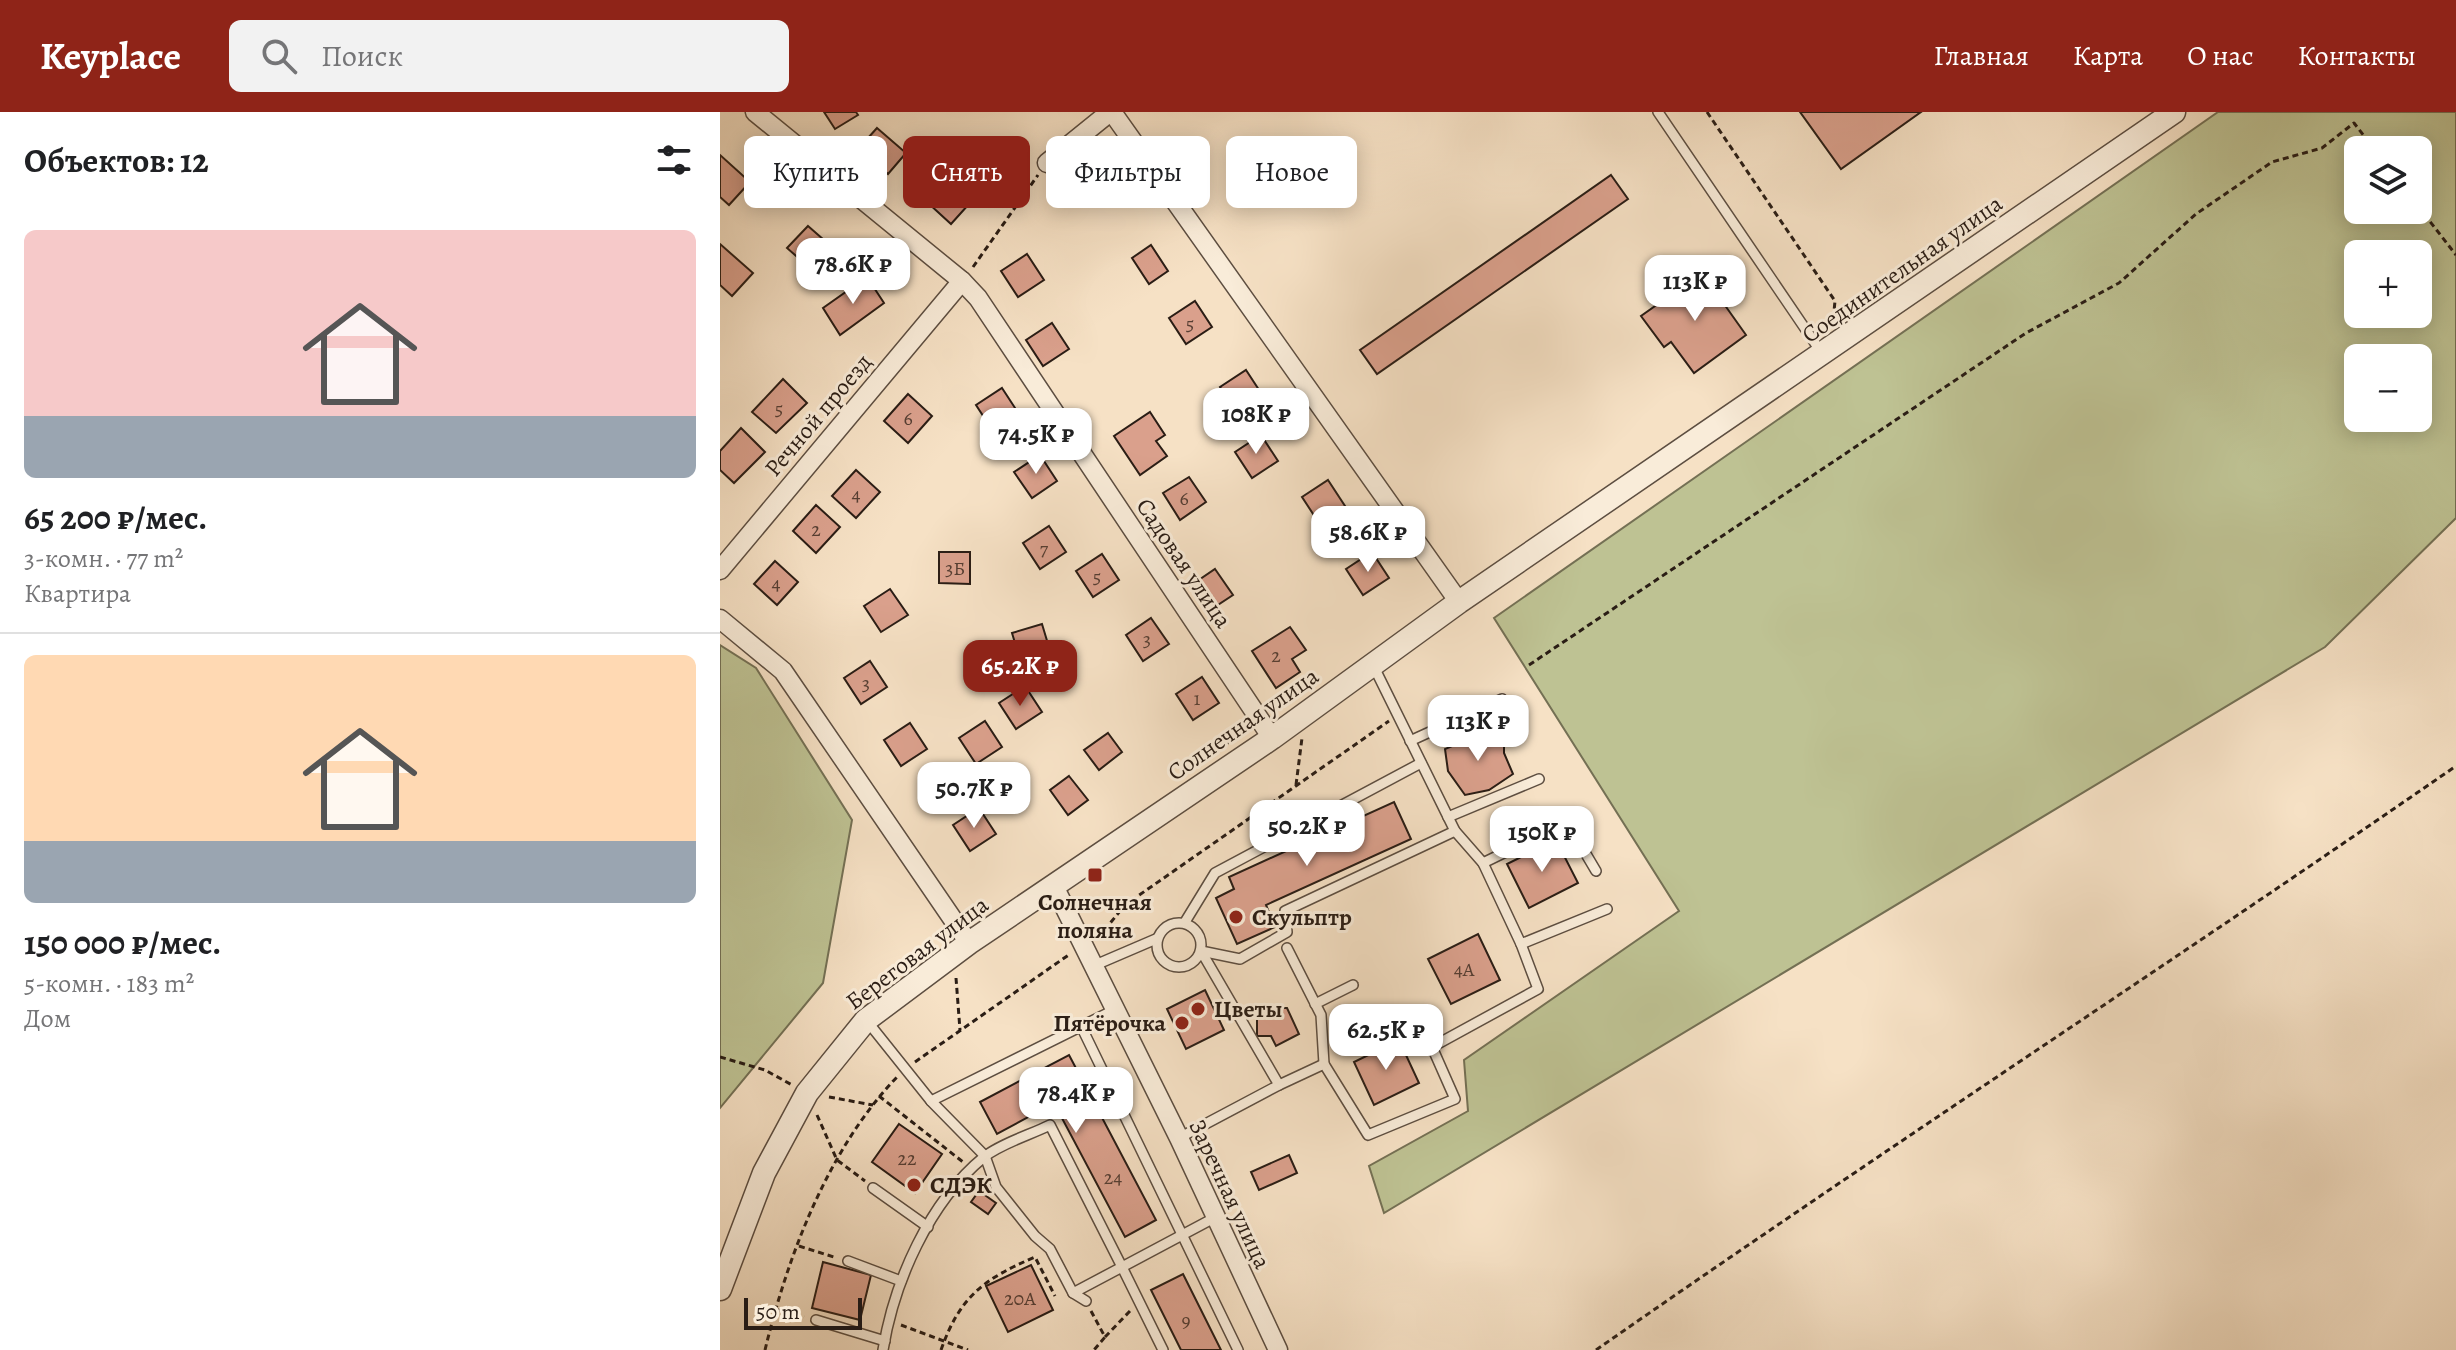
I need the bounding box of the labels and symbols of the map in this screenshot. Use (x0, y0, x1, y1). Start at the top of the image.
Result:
street label: Соединительная улица (1795, 188, 2009, 350)
pin: 78.6K ₽ (779, 238, 927, 306)
pin: 113K ₽ (1630, 255, 1760, 323)
house number: 5 (1186, 310, 1194, 337)
street label: Речной проезд (757, 347, 879, 483)
pin: 108K ₽ (1191, 388, 1321, 456)
house number: 5 (775, 395, 783, 422)
house number: 6 (903, 405, 913, 432)
pin: 74.5K ₽ (962, 408, 1110, 476)
house number: 4 (851, 481, 861, 508)
house number: 6 (1179, 485, 1189, 512)
street label: Садовая улица (1129, 492, 1239, 634)
pin: 58.6K ₽ (1294, 506, 1442, 574)
house number: 2 (811, 516, 821, 543)
house number: 7 (1040, 535, 1049, 562)
house number: 3Б (945, 555, 965, 582)
house number: 5 (1093, 563, 1101, 590)
house number: 4 (771, 570, 781, 597)
house number: 3 (1143, 626, 1151, 653)
pin: 65.2K ₽ (946, 640, 1094, 708)
house number: 2 (1271, 642, 1281, 669)
street label: Солнечная улица (1161, 660, 1325, 788)
house number: 3 (862, 670, 870, 697)
house number: 1 (1194, 685, 1201, 712)
pin: 113K ₽ (1413, 695, 1543, 763)
pin: 50.7K ₽ (900, 762, 1048, 830)
pin: 50.2K ₽ (1233, 800, 1381, 868)
pin: 150K ₽ (1477, 806, 1607, 874)
marker: Солнечная поляна (1086, 866, 1104, 884)
place label: Солнечная поляна (1038, 886, 1152, 946)
street label: Береговая улица (839, 889, 995, 1017)
place label: Скульптр (1252, 901, 1352, 933)
marker: Скульптр (1227, 908, 1245, 926)
house number: 4А (1454, 956, 1475, 983)
place label: Цветы (1214, 993, 1282, 1025)
marker: Цветы (1189, 1000, 1207, 1018)
pin: 62.5K ₽ (1312, 1004, 1460, 1072)
place label: Пятёрочка (1053, 1007, 1167, 1039)
marker: Пятёрочка (1173, 1014, 1191, 1032)
pin: 78.4K ₽ (1002, 1067, 1150, 1135)
street label: Заречная улица (1181, 1114, 1279, 1274)
house number: 22 (898, 1145, 917, 1172)
house number: 24 (1104, 1164, 1122, 1191)
place label: СДЭК (930, 1169, 992, 1201)
marker: СДЭК (905, 1176, 923, 1194)
house number: 20А (1004, 1285, 1036, 1312)
scale bar (744, 1294, 862, 1330)
house number: 9 (1181, 1307, 1191, 1334)

